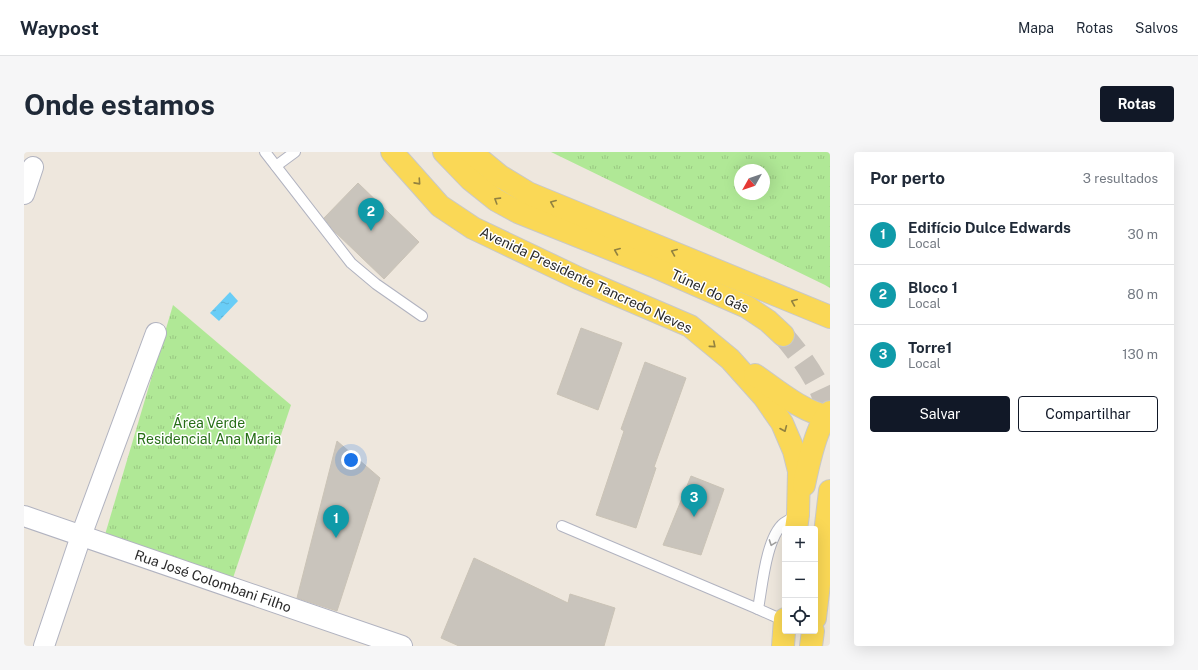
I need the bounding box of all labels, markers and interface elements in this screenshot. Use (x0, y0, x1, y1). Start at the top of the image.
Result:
text: Waypost (20, 17, 99, 39)
text: Mapa (1018, 20, 1054, 36)
text: Rotas (1076, 20, 1113, 36)
text: Salvos (1135, 20, 1178, 36)
button: Rotas (1100, 86, 1174, 122)
text: Onde estamos (24, 88, 215, 121)
north arrow (734, 164, 770, 200)
text: Por perto (870, 168, 945, 188)
text: 3 resultados (1083, 171, 1158, 186)
one-way arrow (413, 177, 420, 184)
pin: 2 (358, 198, 384, 231)
one-way arrow (494, 198, 501, 205)
one-way arrow (550, 200, 558, 208)
text: Edifício Dulce Edwards (908, 219, 1071, 236)
street label: Avenida Presidente Tancredo Neves (477, 224, 695, 336)
text: 1 (880, 227, 886, 242)
text: 30 m (1128, 227, 1158, 242)
text: Local (908, 236, 941, 251)
one-way arrow (613, 248, 620, 256)
one-way arrow (670, 249, 677, 257)
street label: Túnel do Gás (669, 266, 751, 316)
text: Bloco 1 (908, 279, 958, 296)
text: 2 (879, 287, 887, 302)
text: 80 m (1127, 287, 1158, 302)
text: Local (908, 296, 941, 311)
one-way arrow (790, 299, 798, 307)
text: Torre1 (908, 339, 952, 356)
one-way arrow (708, 340, 715, 347)
text: 3 (879, 347, 887, 362)
text: 130 m (1122, 347, 1158, 362)
text: Local (908, 356, 941, 371)
button: Salvar (870, 396, 1010, 432)
button: Compartilhar (1018, 396, 1158, 432)
park label: Área Verde Residencial Ana Maria (137, 414, 281, 447)
one-way arrow (780, 426, 788, 433)
your location (341, 450, 361, 470)
pin: 3 (681, 484, 707, 517)
pin: 1 (323, 505, 349, 538)
map controls (782, 526, 818, 634)
button: + (782, 526, 818, 562)
one-way arrow (768, 539, 777, 546)
street label: Rua José Colombani Filho (133, 547, 294, 615)
button: − (782, 562, 818, 598)
button: locate (782, 598, 818, 634)

